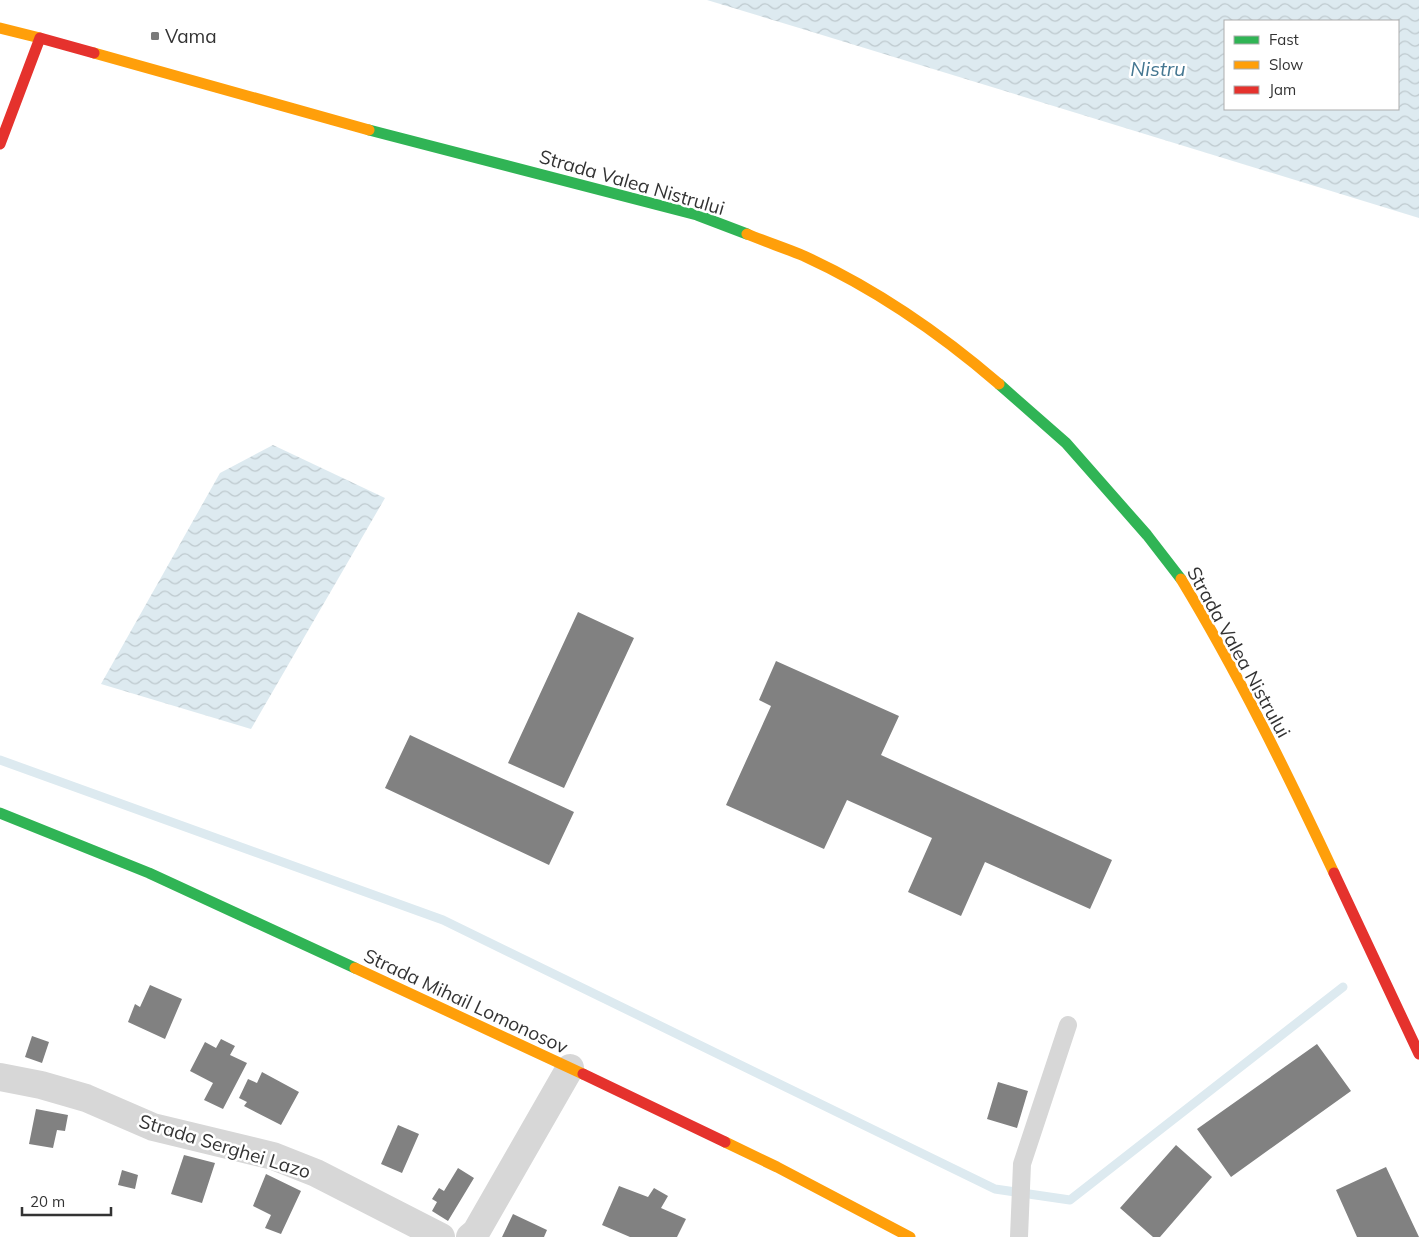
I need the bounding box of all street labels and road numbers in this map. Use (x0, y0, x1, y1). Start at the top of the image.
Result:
street label: Strada Valea Nistrului (537, 144, 727, 220)
street label: Strada Valea Nistrului (1182, 562, 1296, 742)
street label: Strada Mihail Lomonosov (360, 943, 572, 1059)
street label: Strada Serghei Lazo (136, 1108, 314, 1184)

